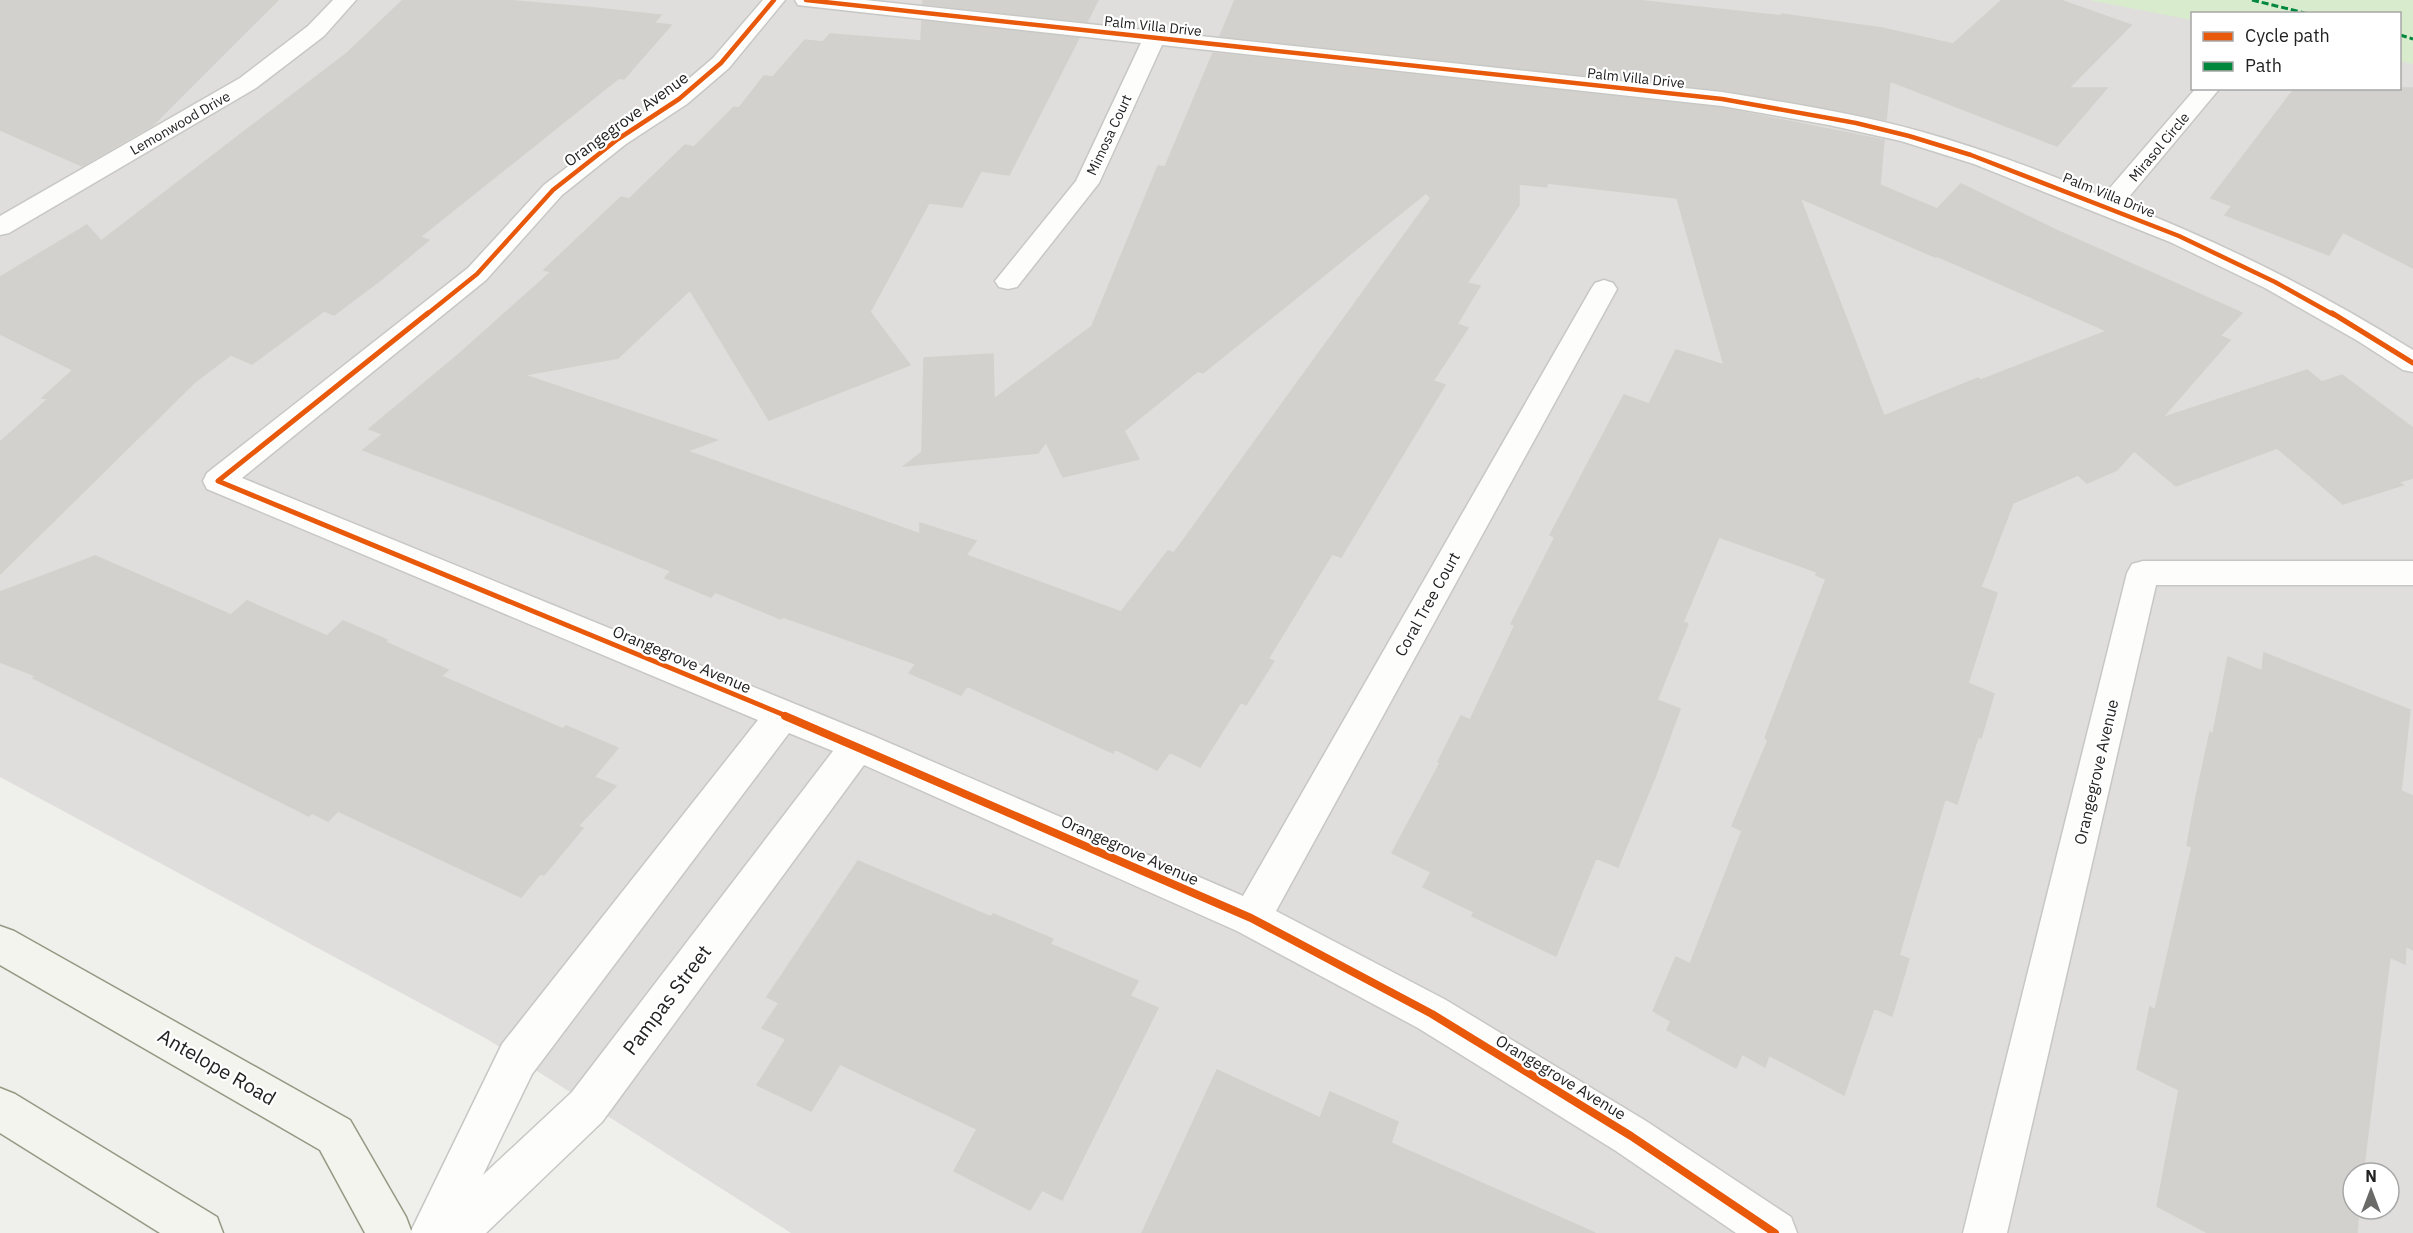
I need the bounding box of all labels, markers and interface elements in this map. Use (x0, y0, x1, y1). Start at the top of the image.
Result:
street label: Palm Villa Drive (1103, 12, 1203, 40)
legend (2191, 12, 2401, 90)
text: Cycle path (2245, 24, 2330, 47)
text: Path (2245, 54, 2282, 77)
street label: Palm Villa Drive (1586, 64, 1686, 92)
street label: Orangegrove Avenue (560, 67, 692, 171)
street label: Lemonwood Drive (127, 87, 234, 159)
street label: Mimosa Court (1082, 92, 1136, 178)
street label: Mirasol Circle (2125, 108, 2193, 185)
street label: Palm Villa Drive (2060, 168, 2158, 222)
street label: Coral Tree Court (1390, 548, 1464, 660)
street label: Orangegrove Avenue (610, 621, 755, 697)
street label: Orangegrove Avenue (2070, 697, 2123, 847)
street label: Orangegrove Avenue (1058, 811, 1202, 889)
street label: Pampas Street (616, 939, 717, 1060)
street label: Antelope Road (153, 1022, 281, 1111)
street label: Orangegrove Avenue (1492, 1030, 1630, 1124)
north arrow (2341, 1161, 2401, 1221)
text: N (2365, 1166, 2377, 1186)

